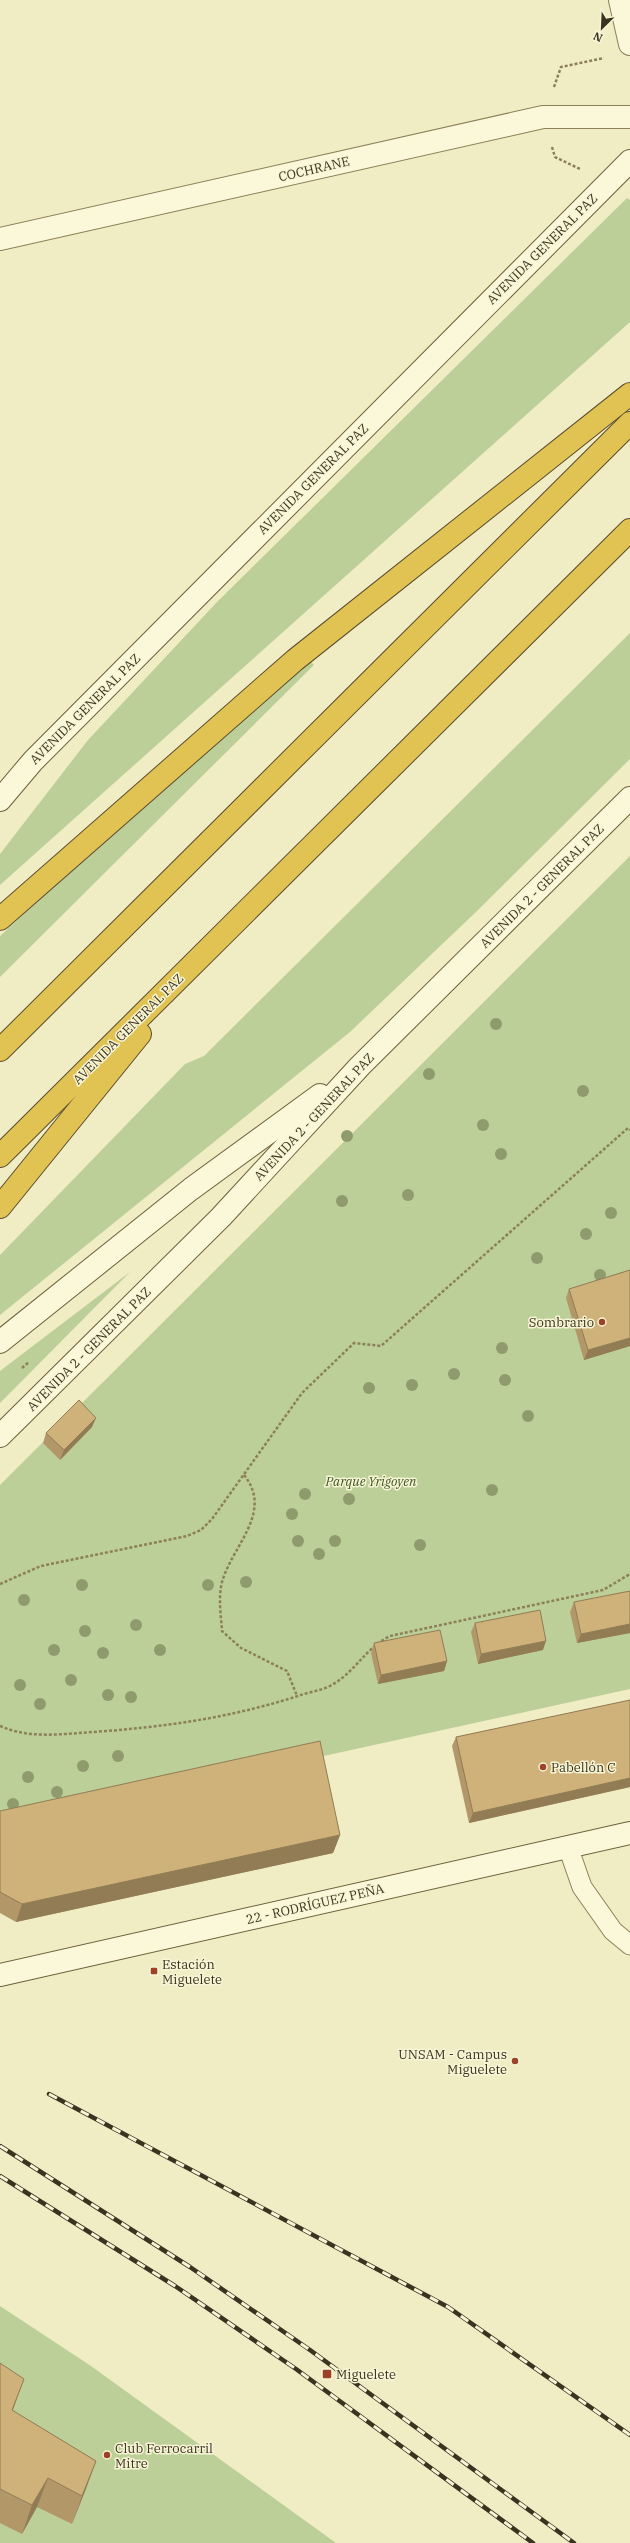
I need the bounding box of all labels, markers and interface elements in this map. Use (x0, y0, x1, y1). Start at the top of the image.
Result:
north arrow (582, 8, 622, 48)
text: N (591, 29, 605, 45)
street label: COCHRANE (277, 153, 351, 185)
street label: AVENIDA GENERAL PAZ (483, 190, 601, 308)
street label: AVENIDA GENERAL PAZ (254, 420, 372, 538)
street label: AVENIDA GENERAL PAZ (26, 650, 144, 768)
street label: AVENIDA 2 - GENERAL PAZ (476, 820, 608, 952)
street label: AVENIDA GENERAL PAZ (69, 970, 187, 1088)
street label: AVENIDA 2 - GENERAL PAZ (250, 1049, 378, 1185)
street label: AVENIDA 2 - GENERAL PAZ (23, 1283, 155, 1415)
place label: Sombrario (529, 1314, 594, 1331)
marker: Sombrario (597, 1317, 607, 1327)
park label: Parque Yrigoyen (325, 1473, 417, 1490)
place label: Pabellón C (551, 1759, 616, 1776)
marker: Pabellón C (538, 1762, 548, 1772)
street label: 22 - RODRÍGUEZ PEÑA (244, 1880, 386, 1928)
place label: Estación Miguelete (162, 1956, 222, 1988)
marker: Estación Miguelete (149, 1966, 159, 1976)
place label: UNSAM - Campus Miguelete (398, 2046, 507, 2078)
marker: UNSAM - Campus Miguelete (510, 2056, 520, 2066)
place label: Miguelete (336, 2366, 396, 2383)
marker: Miguelete (321, 2368, 333, 2380)
place label: Club Ferrocarril Mitre (115, 2440, 213, 2472)
marker: Club Ferrocarril Mitre (102, 2450, 112, 2460)

